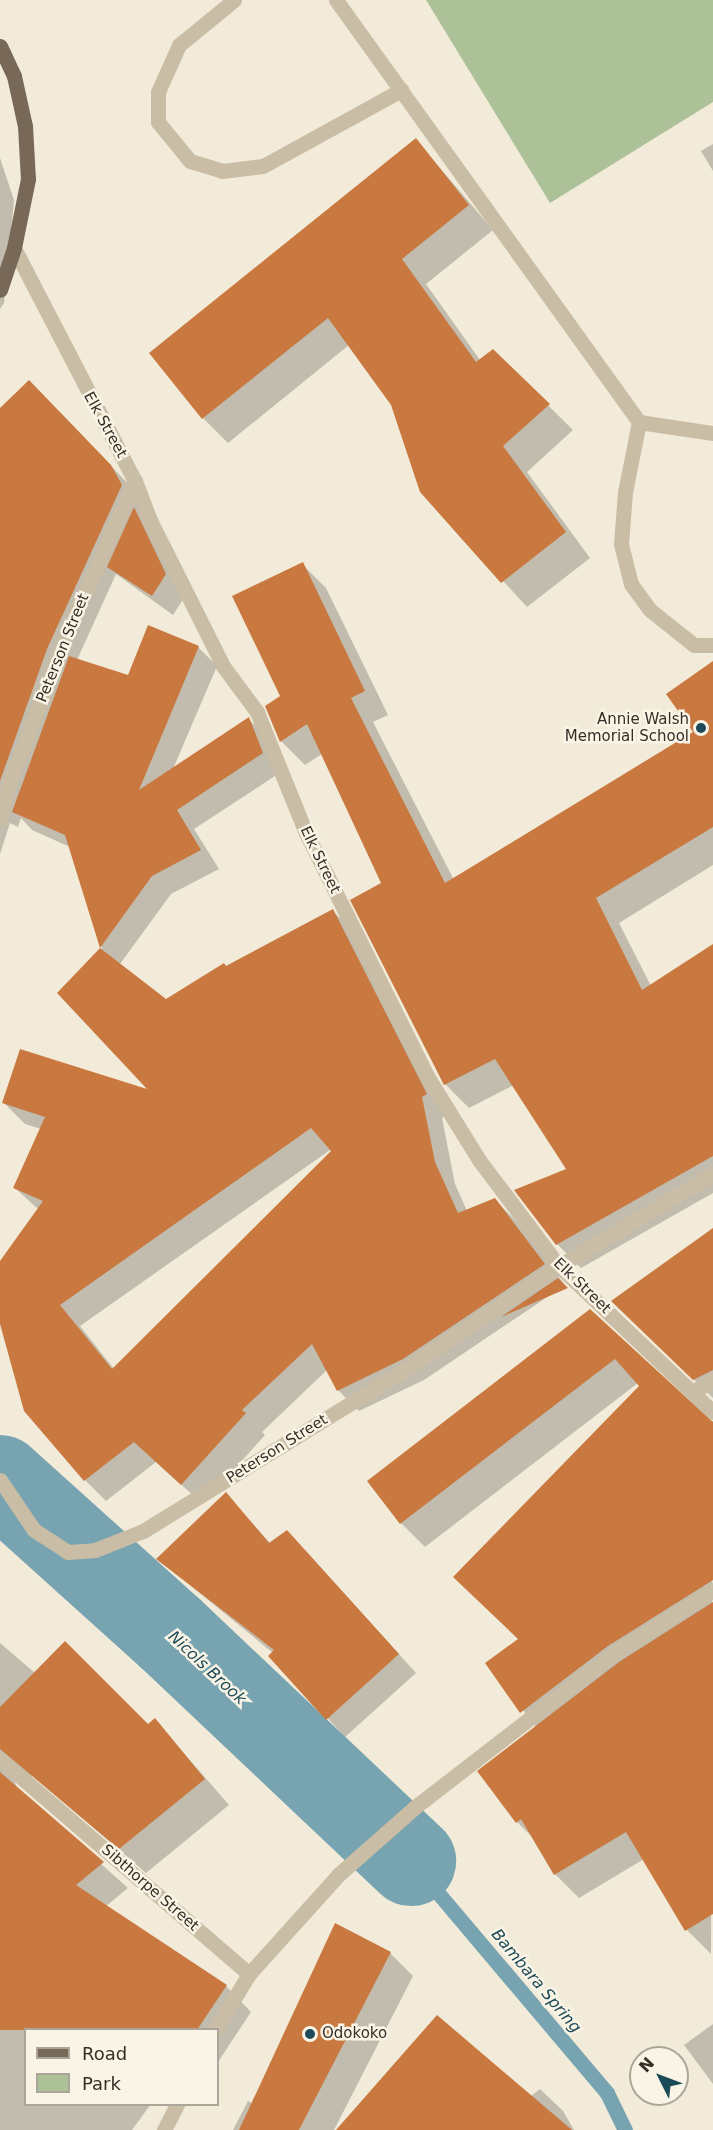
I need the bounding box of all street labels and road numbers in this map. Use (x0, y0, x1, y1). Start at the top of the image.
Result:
street label: Elk Street (80, 389, 130, 461)
street label: Peterson Street (33, 591, 93, 705)
street label: Elk Street (296, 823, 344, 897)
street label: Elk Street (550, 1254, 614, 1318)
street label: Peterson Street (223, 1411, 331, 1487)
street label: Sibthorpe Street (98, 1841, 202, 1935)

